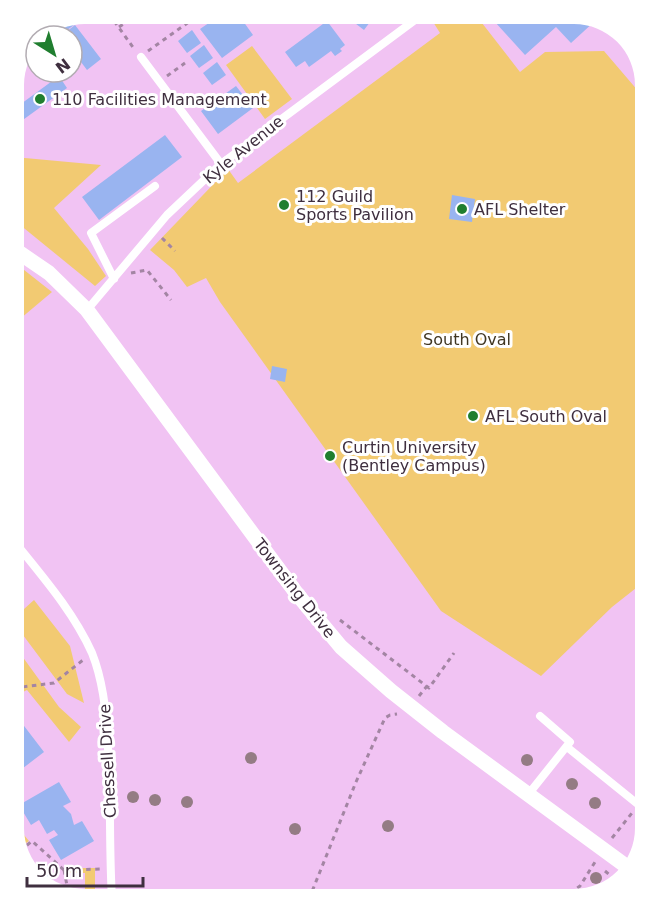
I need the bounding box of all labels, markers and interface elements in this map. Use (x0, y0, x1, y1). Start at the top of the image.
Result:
north arrow (24, 24, 84, 84)
text: N (52, 54, 74, 77)
place label: 110 Facilities Management (52, 90, 267, 109)
marker: 110 Facilities Management (33, 92, 47, 106)
street label: Kyle Avenue (199, 111, 287, 187)
place label: 112 Guild Sports Pavilion (296, 187, 414, 224)
marker: 112 Guild Sports Pavilion (277, 198, 291, 212)
place label: AFL Shelter (474, 200, 566, 219)
marker: AFL Shelter (455, 202, 469, 216)
park label: South Oval (423, 330, 511, 349)
place label: AFL South Oval (485, 407, 607, 426)
marker: AFL South Oval (466, 409, 480, 423)
place label: Curtin University (Bentley Campus) (342, 438, 486, 475)
marker: Curtin University (Bentley Campus) (323, 449, 337, 463)
street label: Townsing Drive (249, 534, 339, 642)
street label: Chessell Drive (95, 703, 120, 819)
scale bar (27, 850, 142, 888)
text: 50 m (36, 860, 82, 881)

